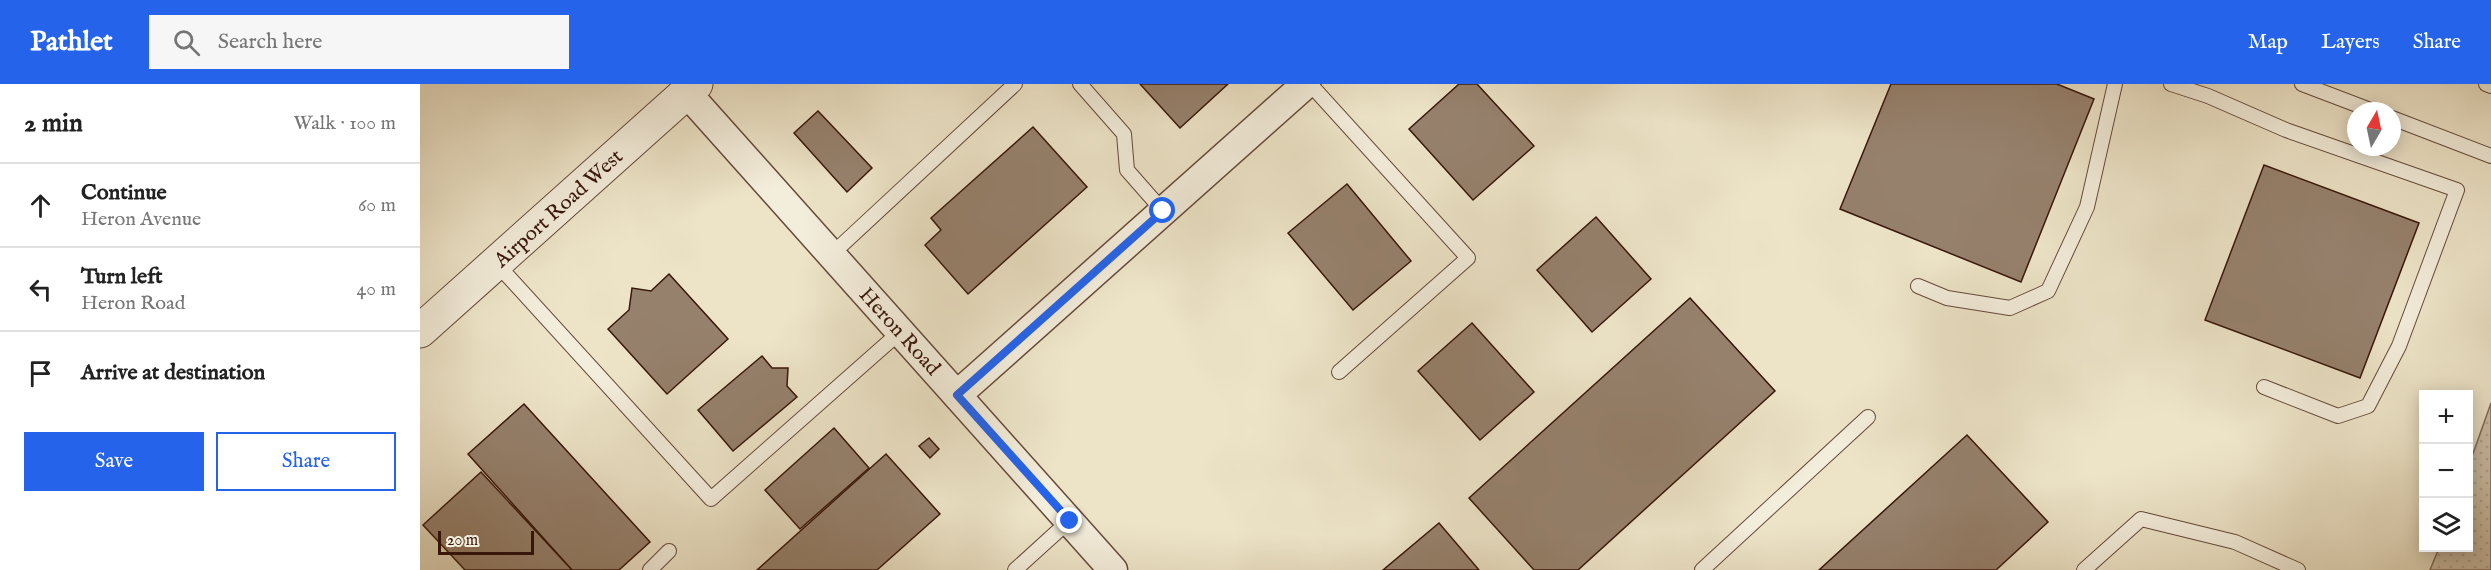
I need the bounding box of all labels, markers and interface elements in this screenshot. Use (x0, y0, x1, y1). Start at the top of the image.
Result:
search box (149, 15, 569, 69)
text: Pathlet (30, 25, 113, 60)
icon: search (170, 26, 203, 59)
text: Search here (218, 28, 322, 56)
text: Map (2248, 29, 2288, 56)
text: Layers (2321, 29, 2380, 56)
text: Share (2413, 29, 2461, 56)
north arrow (2347, 102, 2401, 156)
text: 2 min (24, 107, 83, 140)
text: Walk · 100 m (293, 111, 396, 136)
street label: Airport Road West (488, 144, 629, 275)
text: Continue (81, 179, 167, 207)
icon: ahead (24, 189, 57, 222)
text: 60 m (358, 193, 396, 218)
route start (1149, 197, 1175, 223)
text: Heron Avenue (81, 207, 201, 232)
text: Turn left (81, 263, 163, 291)
icon: left (24, 273, 57, 306)
text: 40 m (357, 277, 396, 302)
street label: Heron Road (852, 282, 946, 382)
text: Heron Road (81, 291, 185, 316)
icon: arrive (24, 357, 57, 390)
text: Arrive at destination (81, 359, 265, 387)
map controls (2419, 390, 2473, 552)
button: + (2419, 390, 2473, 444)
button: Save (24, 432, 204, 491)
button: Share (216, 432, 396, 491)
button: − (2419, 444, 2473, 498)
button: layers (2419, 498, 2473, 552)
route end (1056, 507, 1082, 533)
scale bar (438, 528, 534, 556)
text: 20 m (447, 531, 478, 551)

